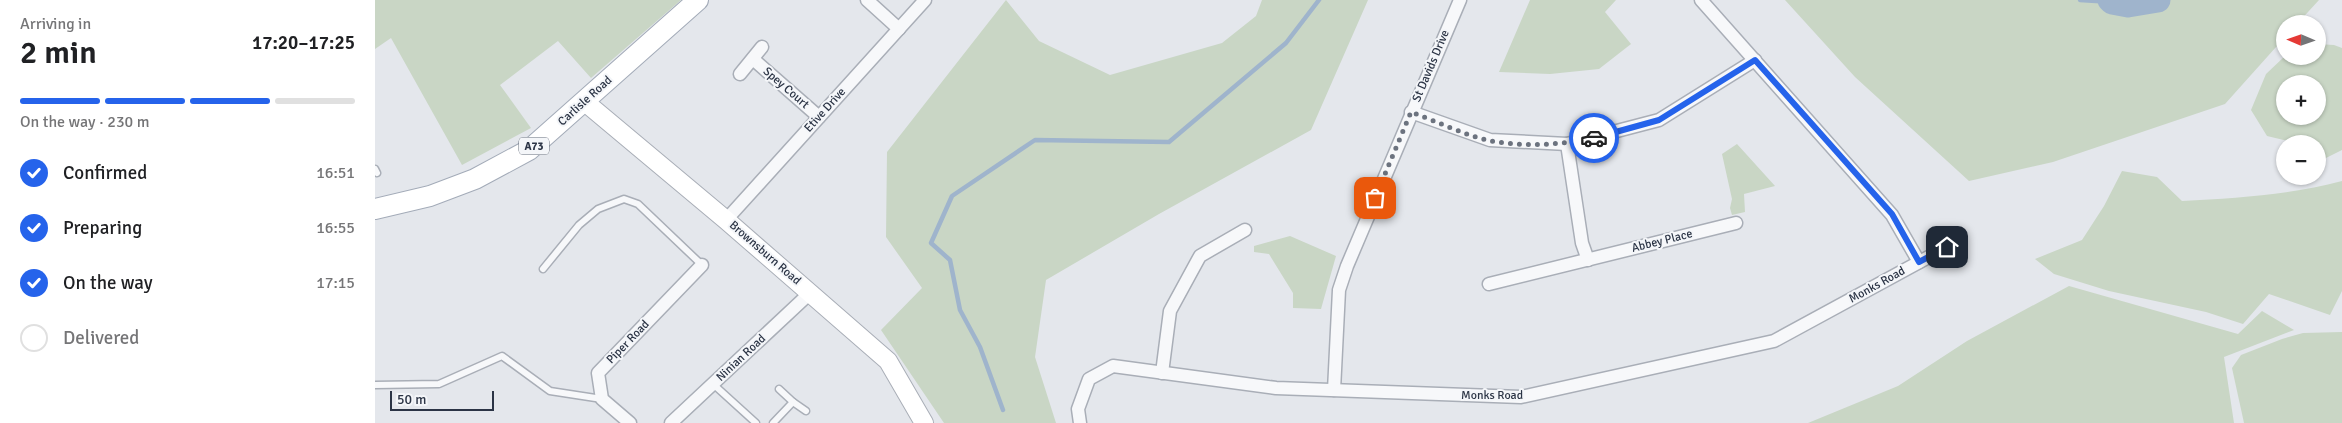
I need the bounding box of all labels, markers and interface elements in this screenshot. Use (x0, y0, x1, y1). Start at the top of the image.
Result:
text: Arriving in (20, 14, 91, 34)
north arrow (2276, 15, 2326, 65)
map controls (2276, 15, 2326, 185)
street label: St Davids Drive (1409, 28, 1453, 104)
text: 17:20–17:25 (252, 31, 355, 55)
text: 2 min (20, 33, 97, 72)
street label: Spey Court (760, 64, 812, 112)
street label: Carlisle Road (555, 73, 615, 129)
button: + (2276, 75, 2326, 125)
street label: Etive Drive (801, 85, 849, 135)
text: On the way · 230 m (20, 112, 150, 132)
courier (1569, 113, 1619, 163)
icon: car (1580, 124, 1608, 152)
button: − (2276, 135, 2326, 185)
road number: A73 (519, 138, 549, 154)
icon: check (20, 159, 48, 187)
text: Confirmed (63, 161, 147, 185)
text: 16:51 (316, 163, 355, 183)
pin (1354, 177, 1396, 219)
icon: bag (1361, 184, 1389, 212)
icon: check (20, 214, 48, 242)
text: Preparing (63, 216, 142, 240)
text: 16:55 (316, 218, 355, 238)
street label: Brownsburn Road (726, 218, 804, 288)
street label: Abbey Place (1630, 226, 1694, 256)
pin (1926, 226, 1968, 268)
icon: home (1933, 233, 1961, 261)
street label: Monks Road (1846, 263, 1908, 307)
icon: check (20, 269, 48, 297)
text: On the way (63, 271, 153, 295)
text: 17:15 (316, 273, 355, 293)
street label: Piper Road (603, 317, 653, 367)
text: Delivered (63, 326, 139, 350)
street label: Ninian Road (713, 331, 769, 385)
scale bar (390, 388, 494, 411)
street label: Monks Road (1461, 388, 1523, 403)
text: 50 m (397, 391, 426, 408)

